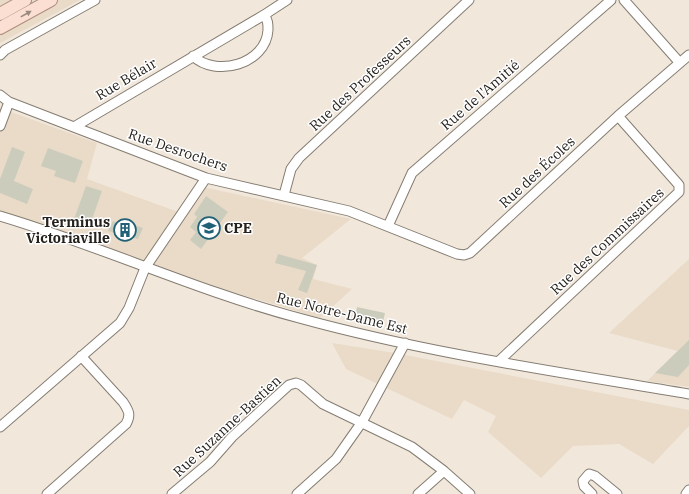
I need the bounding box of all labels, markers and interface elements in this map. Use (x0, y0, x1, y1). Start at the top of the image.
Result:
one-way arrow (20, 11, 32, 18)
street label: Rue des Professeurs (305, 31, 415, 135)
street label: Rue Bélair (92, 53, 160, 104)
street label: Rue de l'Amitié (437, 56, 523, 134)
street label: Rue Desrochers (126, 125, 230, 175)
street label: Rue des Écoles (495, 131, 579, 212)
street label: Rue des Commissaires (546, 184, 668, 298)
place label: Terminus Victoriaville (26, 213, 110, 247)
school or university icon: CPE (196, 215, 222, 241)
building icon: Terminus Victoriaville (112, 217, 138, 243)
place label: CPE (224, 219, 252, 237)
street label: Rue Notre-Dame Est (275, 288, 409, 338)
street label: Rue Suzanne-Bastien (169, 371, 285, 481)

